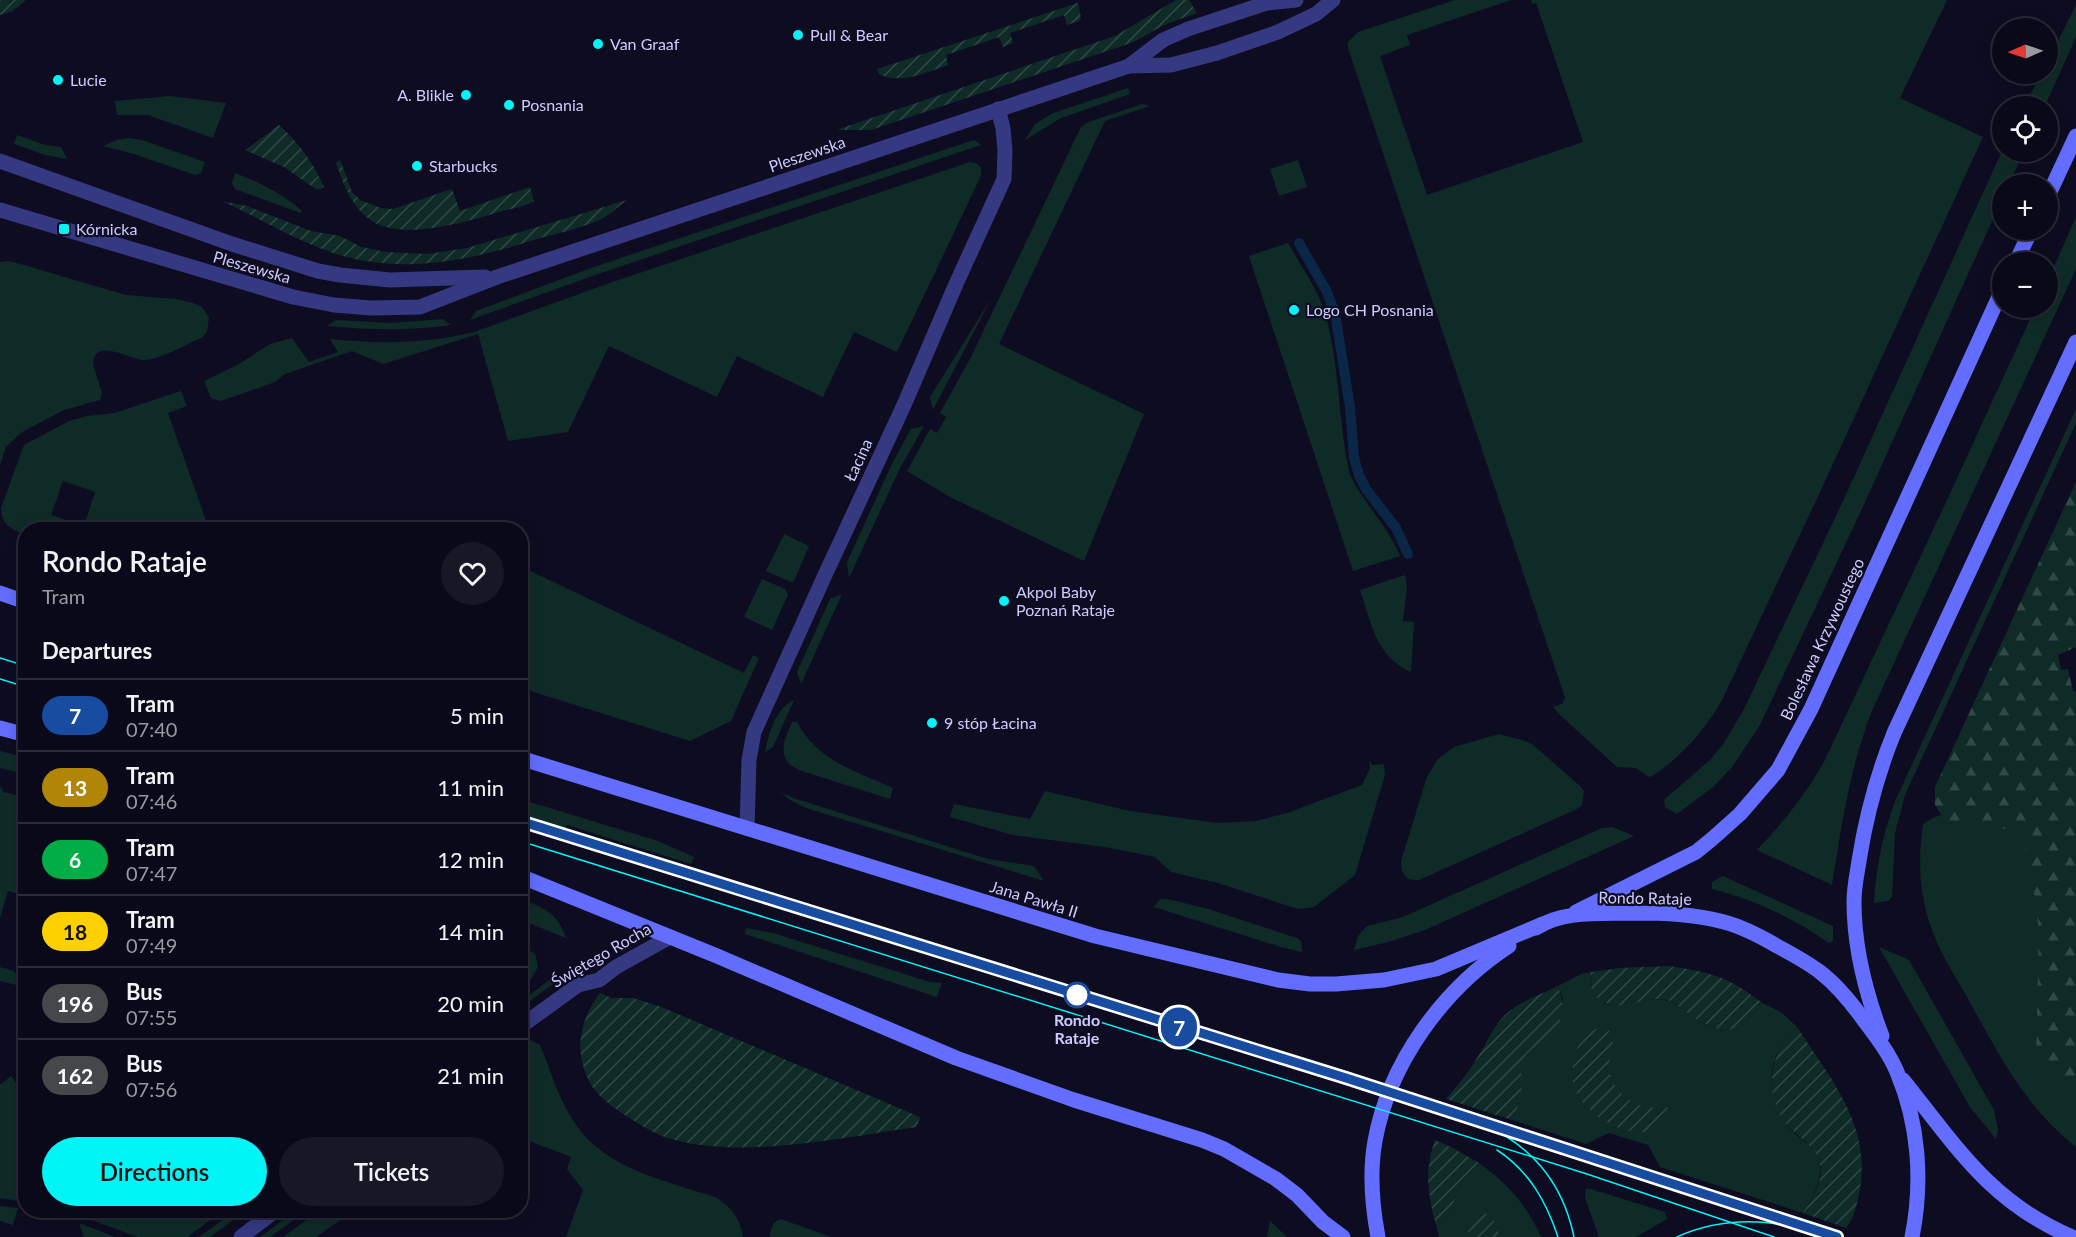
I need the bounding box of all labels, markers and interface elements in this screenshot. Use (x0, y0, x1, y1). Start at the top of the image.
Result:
north arrow (1992, 18, 2058, 84)
map controls (1992, 18, 2058, 318)
place label: Pull & Bear (810, 25, 888, 44)
marker: Pull & Bear (791, 28, 805, 42)
place label: Van Graaf (610, 34, 680, 53)
marker: Van Graaf (591, 37, 605, 51)
place label: Lucie (70, 70, 107, 89)
marker: Lucie (51, 73, 65, 87)
place label: A. Blikle (397, 85, 454, 104)
marker: A. Blikle (459, 88, 473, 102)
place label: Posnania (521, 95, 584, 114)
button: locate (1992, 96, 2058, 162)
marker: Posnania (502, 98, 516, 112)
street label: Pleszewska (766, 132, 848, 175)
place label: Starbucks (429, 156, 497, 175)
marker: Starbucks (410, 159, 424, 173)
button: + (1992, 174, 2058, 240)
place label: Kórnicka (76, 219, 137, 238)
marker: Kórnicka (57, 222, 71, 236)
street label: Pleszewska (211, 246, 293, 287)
button: − (1992, 252, 2058, 318)
place label: Logo CH Posnania (1306, 300, 1434, 319)
marker: Logo CH Posnania (1287, 303, 1301, 317)
street label: Łacina (839, 435, 876, 484)
button: heart (441, 542, 504, 605)
text: Rondo Rataje (42, 544, 207, 578)
street label: Bolesława Krzywoustego (1776, 555, 1867, 723)
place label: Akpol Baby Poznań Rataje (1016, 582, 1115, 619)
text: Tram (42, 584, 85, 608)
marker: Akpol Baby Poznań Rataje (997, 594, 1011, 608)
text: Departures (42, 637, 152, 664)
text: Tram (126, 690, 175, 717)
text: 5 min (450, 702, 504, 729)
text: 7 (69, 703, 81, 728)
place label: 9 stóp Łacina (944, 713, 1037, 732)
marker: 9 stóp Łacina (925, 716, 939, 730)
text: 07:40 (126, 717, 177, 741)
text: Tram (126, 762, 175, 789)
text: 11 min (437, 774, 504, 801)
text: 13 (63, 775, 87, 800)
text: 07:46 (126, 789, 177, 813)
text: Tram (126, 834, 175, 861)
text: 12 min (437, 846, 504, 873)
text: 6 (69, 847, 81, 872)
text: 07:47 (126, 861, 177, 885)
street label: Jana Pawła II (988, 876, 1081, 921)
street label: Rondo Rataje (1598, 887, 1692, 908)
text: Tram (126, 906, 175, 933)
text: 14 min (437, 918, 504, 945)
street label: Świętego Rocha (548, 918, 654, 991)
text: 18 (63, 919, 87, 944)
text: 07:49 (126, 933, 177, 957)
text: Bus (126, 978, 162, 1005)
marker: Rondo Rataje (1064, 982, 1090, 1008)
text: 20 min (437, 990, 504, 1017)
text: 196 (57, 991, 93, 1016)
text: 07:55 (126, 1005, 177, 1029)
line badge: 7 (1160, 1008, 1198, 1046)
place label: Rondo Rataje (1054, 1010, 1100, 1047)
text: 7 (1173, 1015, 1185, 1040)
text: Bus (126, 1050, 162, 1077)
text: 21 min (437, 1062, 504, 1089)
text: 162 (57, 1063, 93, 1088)
text: 07:56 (126, 1077, 177, 1101)
button: Directions (42, 1137, 267, 1206)
button: Tickets (279, 1137, 504, 1206)

